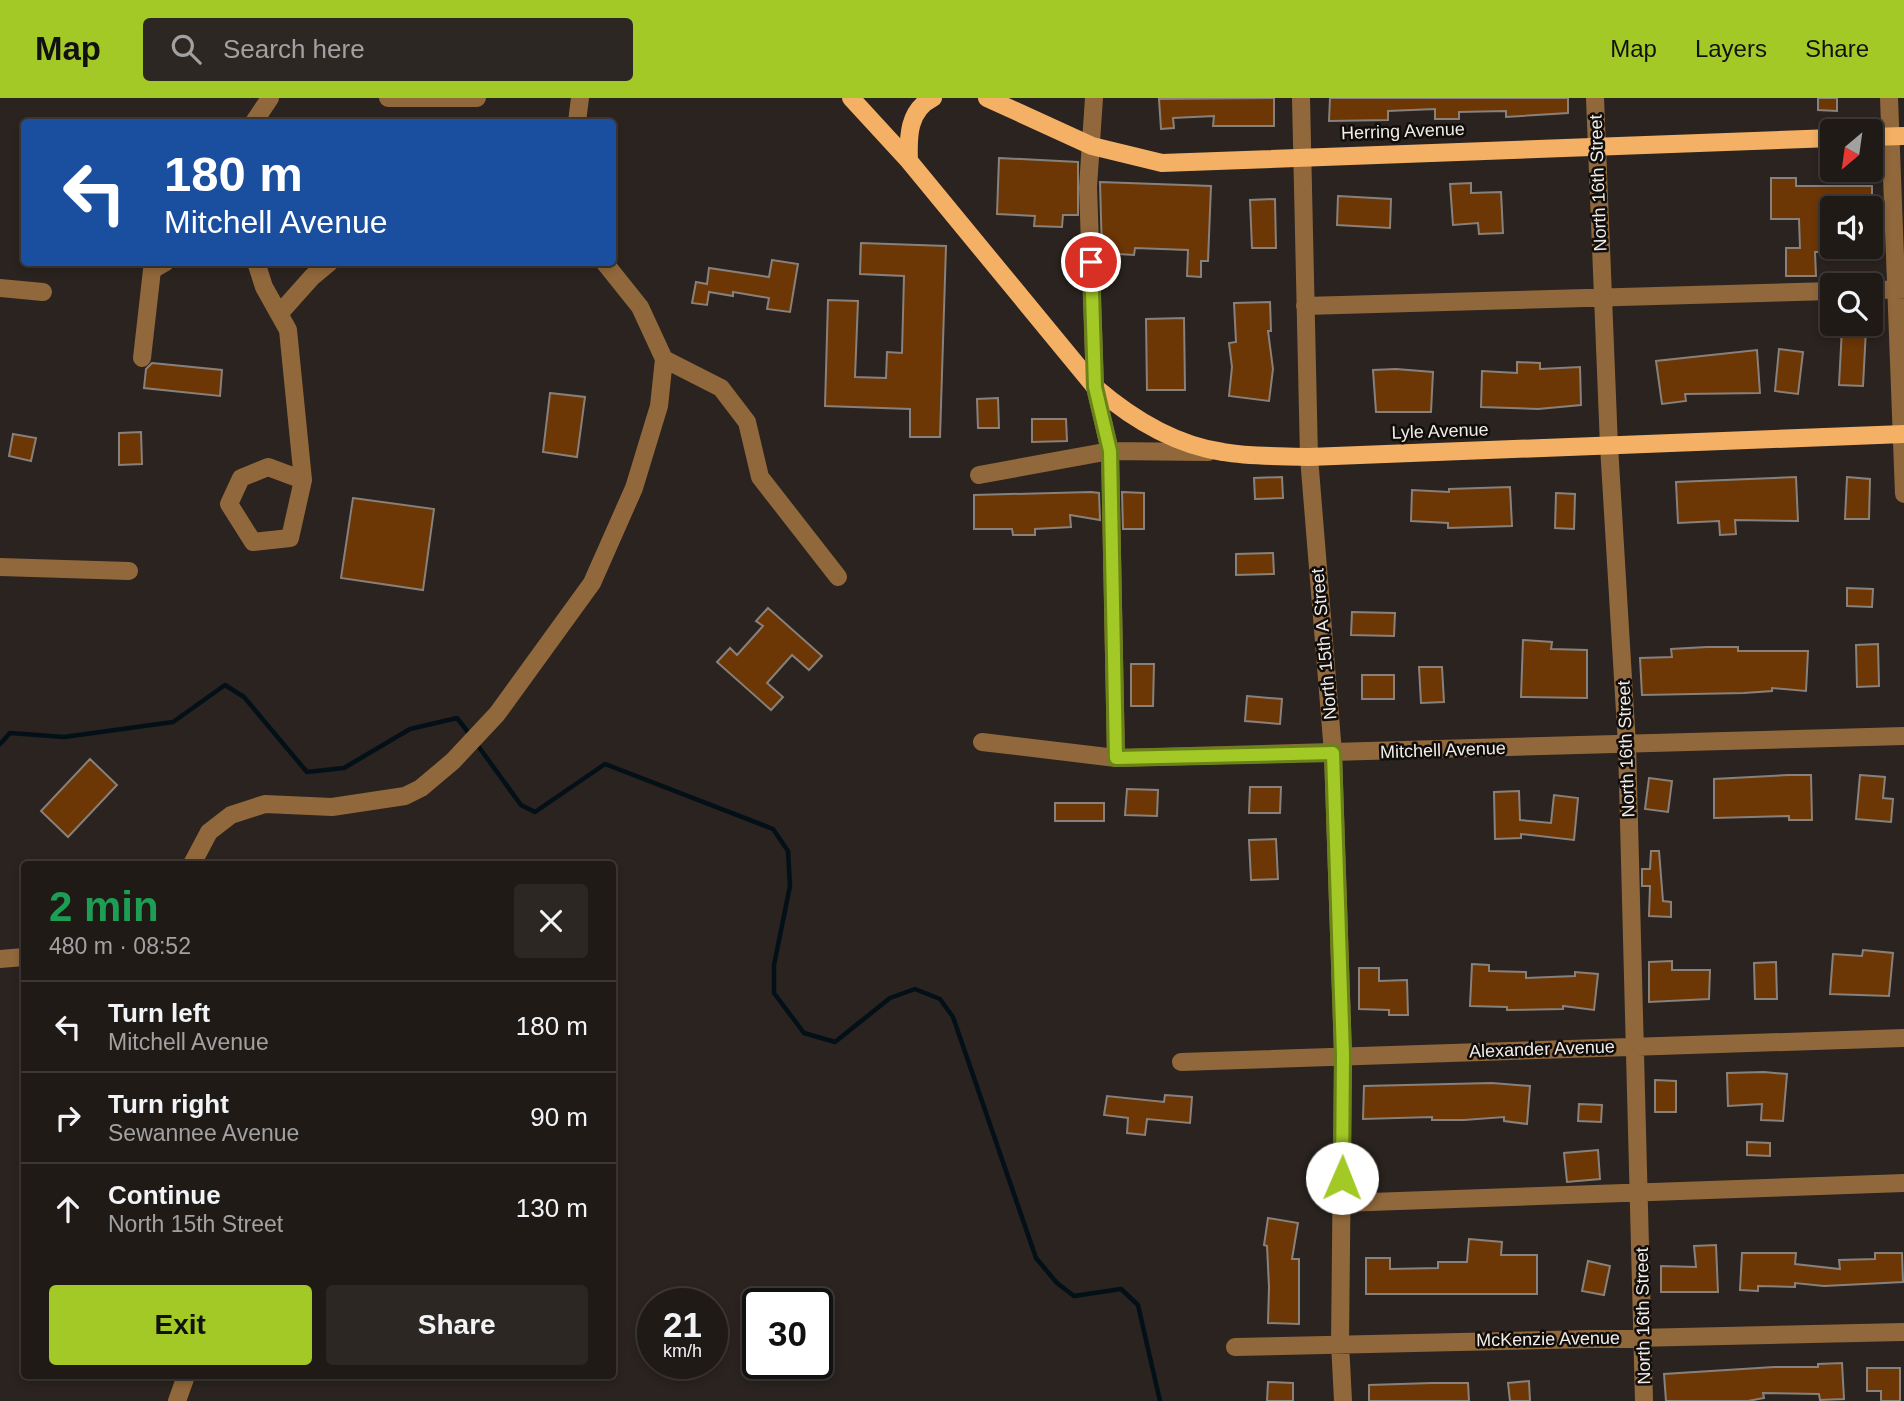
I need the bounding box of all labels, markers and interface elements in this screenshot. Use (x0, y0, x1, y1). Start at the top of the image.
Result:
search box (143, 18, 633, 81)
text: Map (35, 30, 101, 67)
icon: search (167, 30, 205, 68)
text: Search here (223, 34, 365, 64)
text: Map (1610, 35, 1657, 62)
text: Layers (1695, 35, 1767, 62)
text: Share (1805, 35, 1869, 62)
street label: North 16th Street (1586, 114, 1610, 252)
street label: Herring Avenue (1341, 119, 1465, 143)
north arrow (1820, 119, 1883, 182)
map controls (1820, 119, 1883, 336)
icon: left (49, 147, 140, 238)
text: 180 m (164, 147, 303, 201)
button: sound (1820, 196, 1883, 259)
text: Mitchell Avenue (164, 204, 388, 240)
pin (1061, 232, 1121, 292)
icon: arrive (1072, 243, 1110, 281)
button: search (1820, 273, 1883, 336)
street label: Lyle Avenue (1391, 419, 1489, 443)
street label: North 15th A Street (1307, 567, 1341, 721)
street label: North 16th Street (1614, 680, 1638, 818)
street label: Mitchell Avenue (1380, 738, 1506, 762)
text: 2 min (49, 883, 159, 930)
button: close (514, 884, 588, 958)
text: 480 m · 08:52 (49, 933, 191, 959)
text: Turn left (108, 998, 210, 1028)
icon: left (49, 1008, 87, 1046)
text: 180 m (516, 1011, 588, 1041)
text: Mitchell Avenue (108, 1029, 269, 1055)
street label: Alexander Avenue (1469, 1036, 1615, 1062)
text: Turn right (108, 1089, 229, 1119)
icon: right (49, 1099, 87, 1137)
text: 90 m (530, 1102, 588, 1132)
text: Sewannee Avenue (108, 1120, 299, 1146)
position arrow (1305, 1141, 1379, 1215)
text: Continue (108, 1180, 221, 1210)
icon: ahead (49, 1190, 87, 1228)
text: 130 m (516, 1193, 588, 1223)
text: North 15th Street (108, 1211, 283, 1237)
street label: North 16th Street (1632, 1247, 1654, 1385)
button: Exit (49, 1285, 312, 1365)
button: Share (326, 1285, 588, 1365)
speed limit sign: 30 (742, 1288, 833, 1379)
text: 21 (663, 1305, 702, 1344)
street label: McKenzie Avenue (1476, 1328, 1620, 1350)
text: km/h (663, 1341, 702, 1361)

